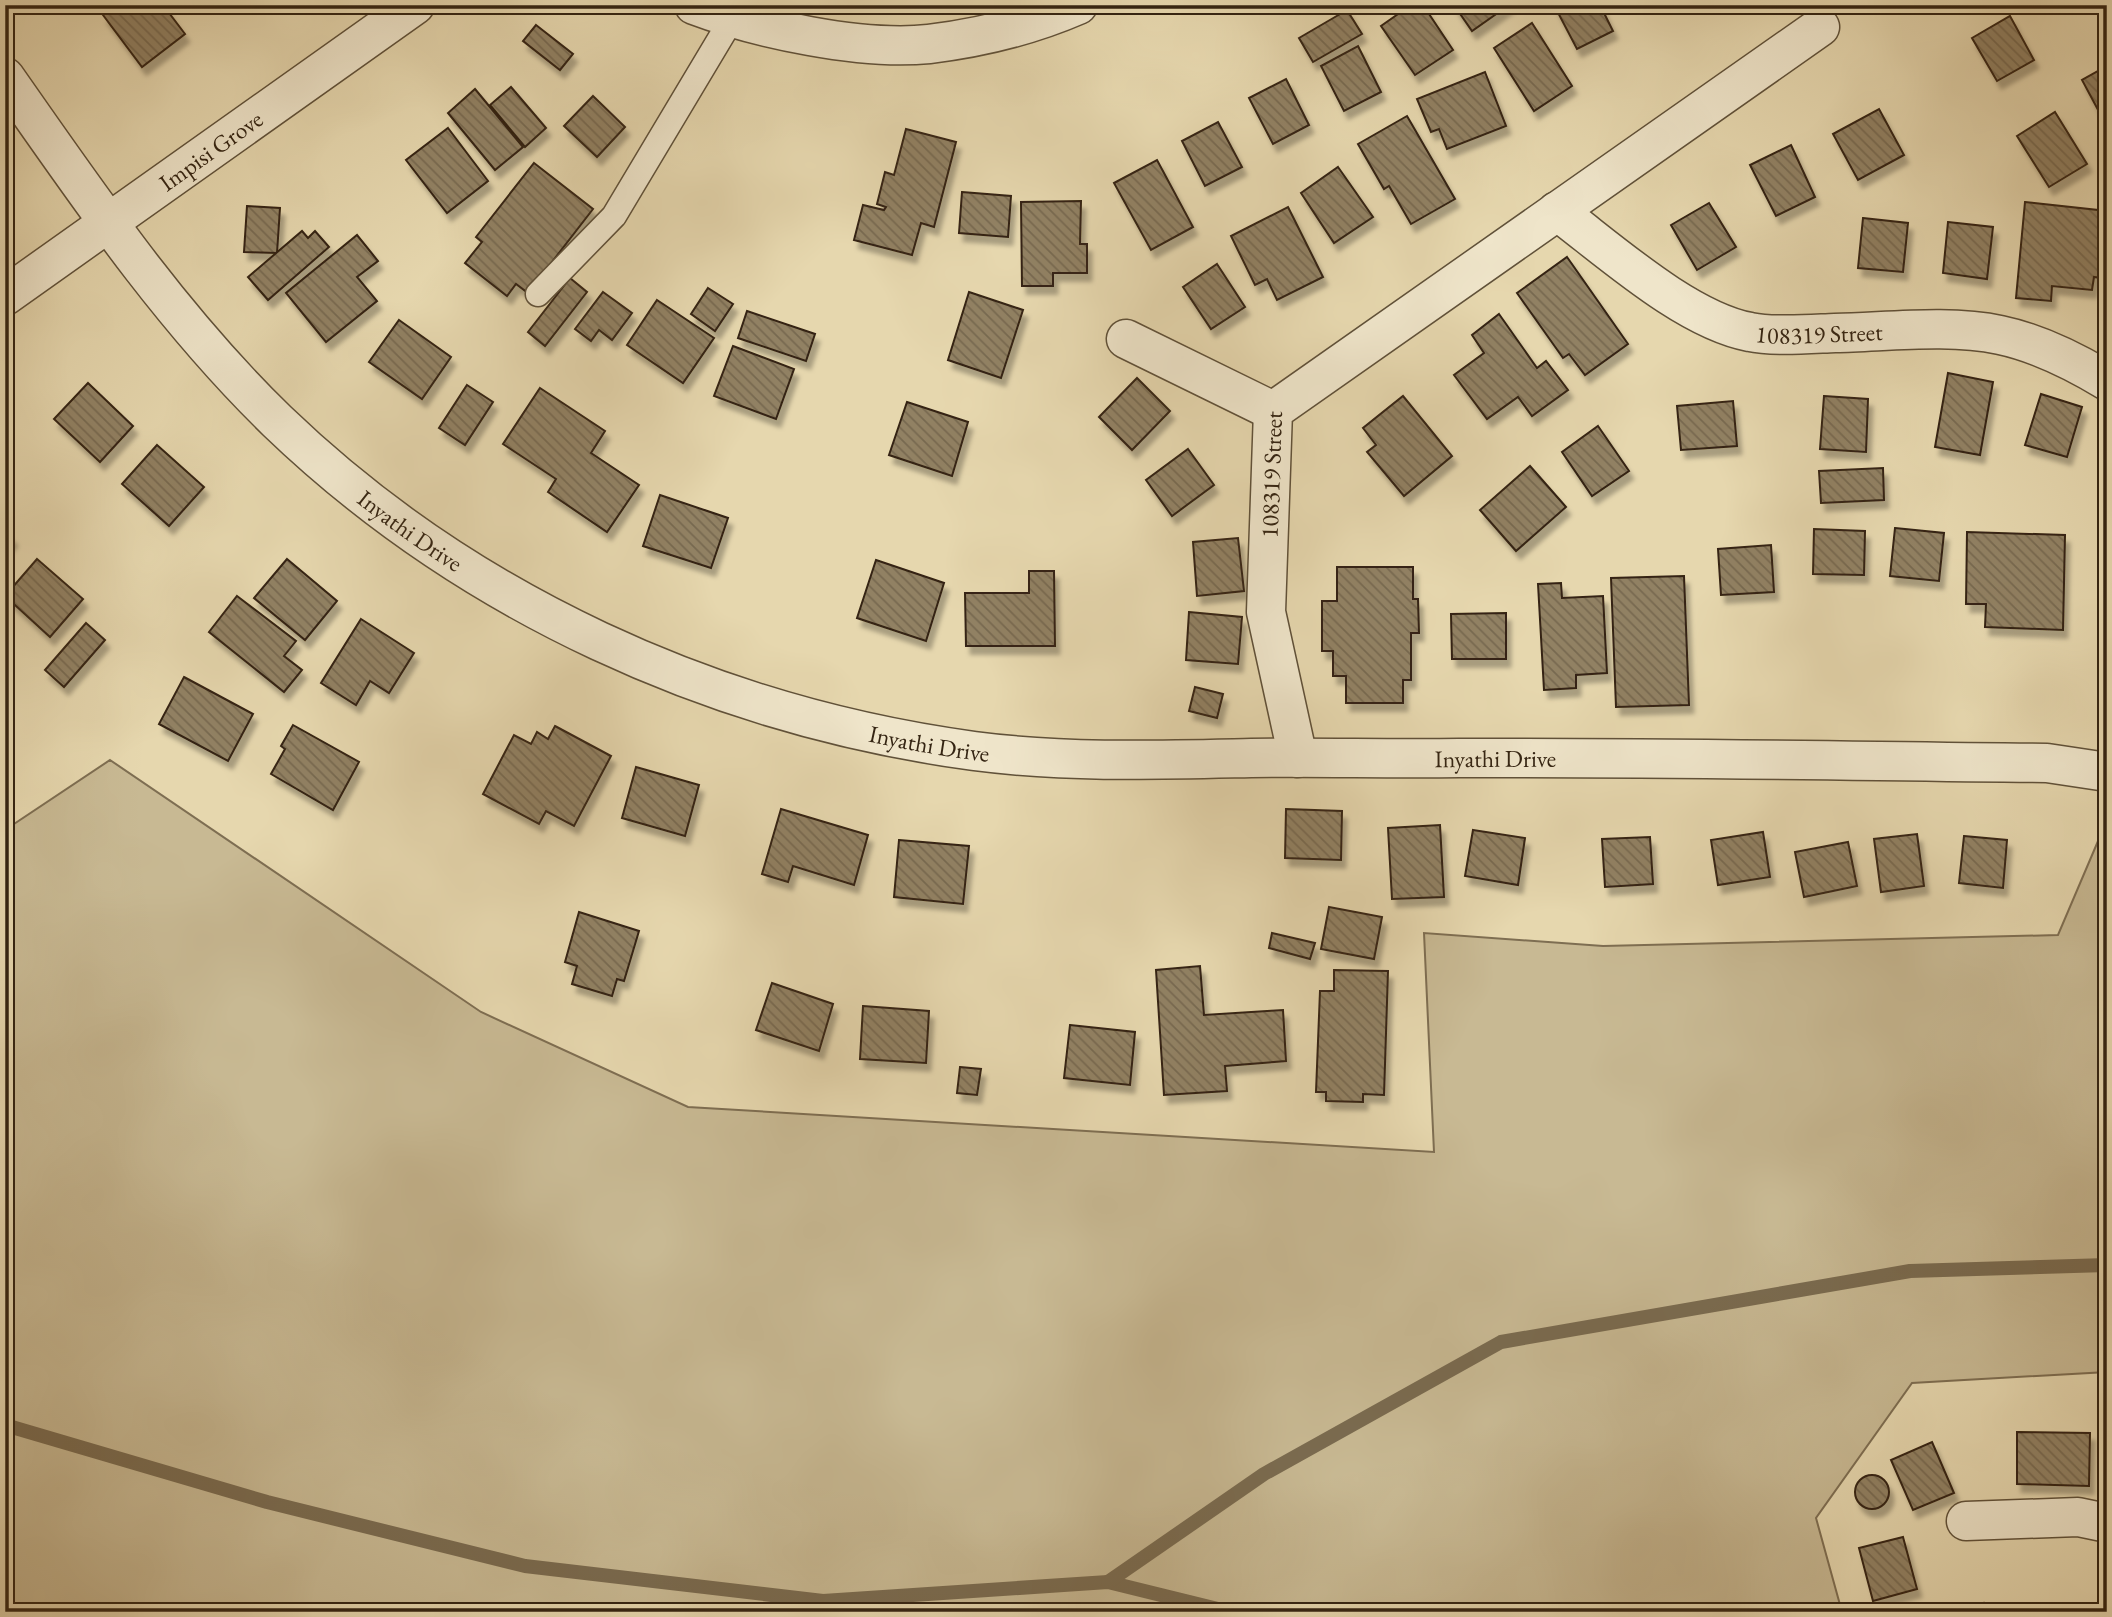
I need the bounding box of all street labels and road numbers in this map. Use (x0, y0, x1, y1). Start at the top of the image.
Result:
street label: Impisi Grove (153, 103, 268, 198)
street label: 108319 Street (1754, 315, 1884, 350)
street label: 108319 Street (1253, 410, 1288, 538)
street label: Inyathi Drive (352, 482, 469, 578)
street label: Inyathi Drive (866, 717, 991, 768)
street label: Inyathi Drive (1434, 742, 1556, 774)

